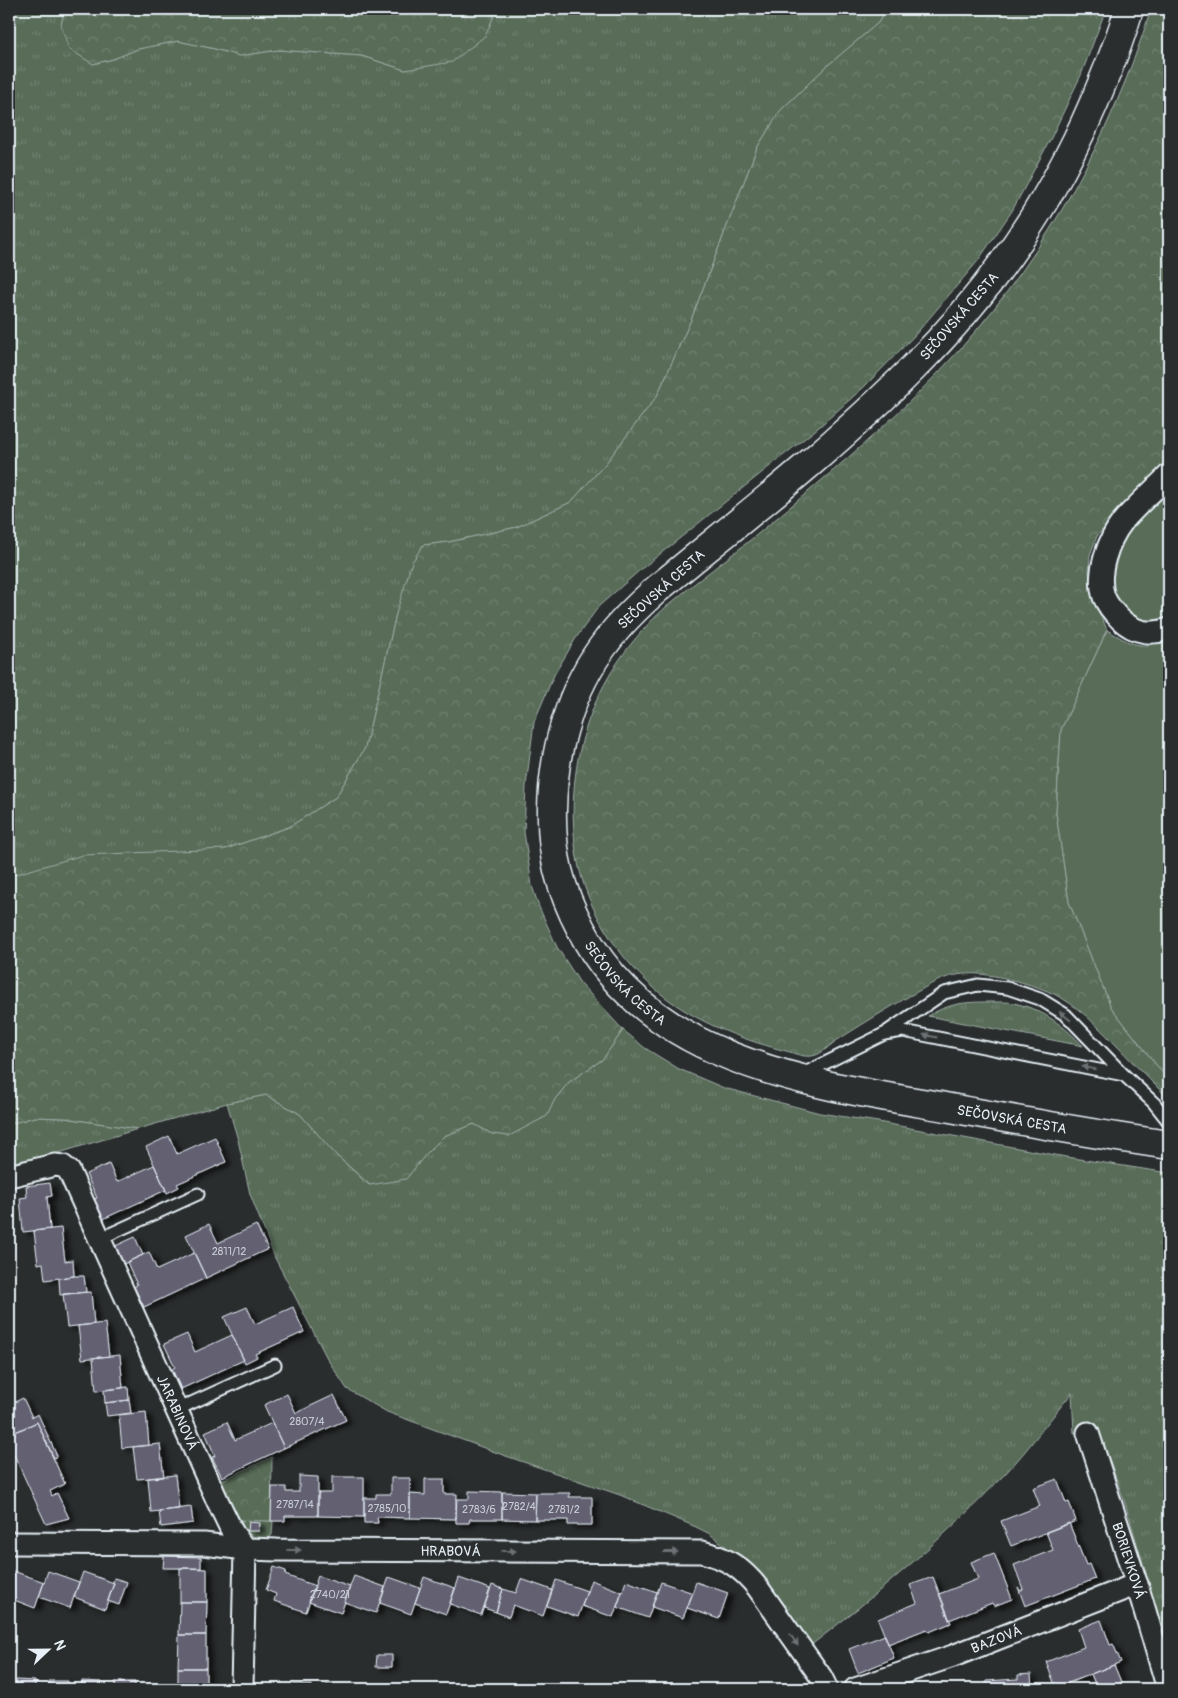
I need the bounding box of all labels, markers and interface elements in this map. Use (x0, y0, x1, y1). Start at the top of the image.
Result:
street label: SEČOVSKÁ CESTA (916, 268, 1002, 364)
street label: SEČOVSKÁ CESTA (614, 545, 708, 633)
street label: SEČOVSKÁ CESTA (581, 938, 669, 1029)
one-way arrow (1059, 1010, 1072, 1021)
one-way arrow (922, 1032, 937, 1040)
one-way arrow (1082, 1064, 1097, 1072)
street label: SEČOVSKÁ CESTA (956, 1101, 1068, 1138)
house number: 2811/12 (212, 1245, 246, 1258)
street label: JARABINOVÁ (153, 1372, 202, 1453)
house number: 2807/4 (289, 1415, 325, 1428)
house number: 2787/14 (276, 1498, 315, 1511)
house number: 2782/4 (502, 1500, 537, 1513)
house number: 2785/10 (367, 1502, 407, 1515)
house number: 2783/6 (462, 1503, 496, 1516)
house number: 2781/2 (548, 1503, 580, 1516)
street label: BORIEVKOVÁ (1108, 1520, 1150, 1601)
street label: HRABOVÁ (420, 1542, 481, 1560)
one-way arrow (286, 1546, 302, 1554)
one-way arrow (501, 1547, 517, 1555)
one-way arrow (663, 1548, 679, 1556)
house number: 2740/21 (310, 1588, 350, 1601)
street label: BAZOVÁ (969, 1621, 1024, 1657)
north arrow (22, 1626, 72, 1676)
one-way arrow (789, 1633, 799, 1646)
text: N (50, 1638, 69, 1653)

